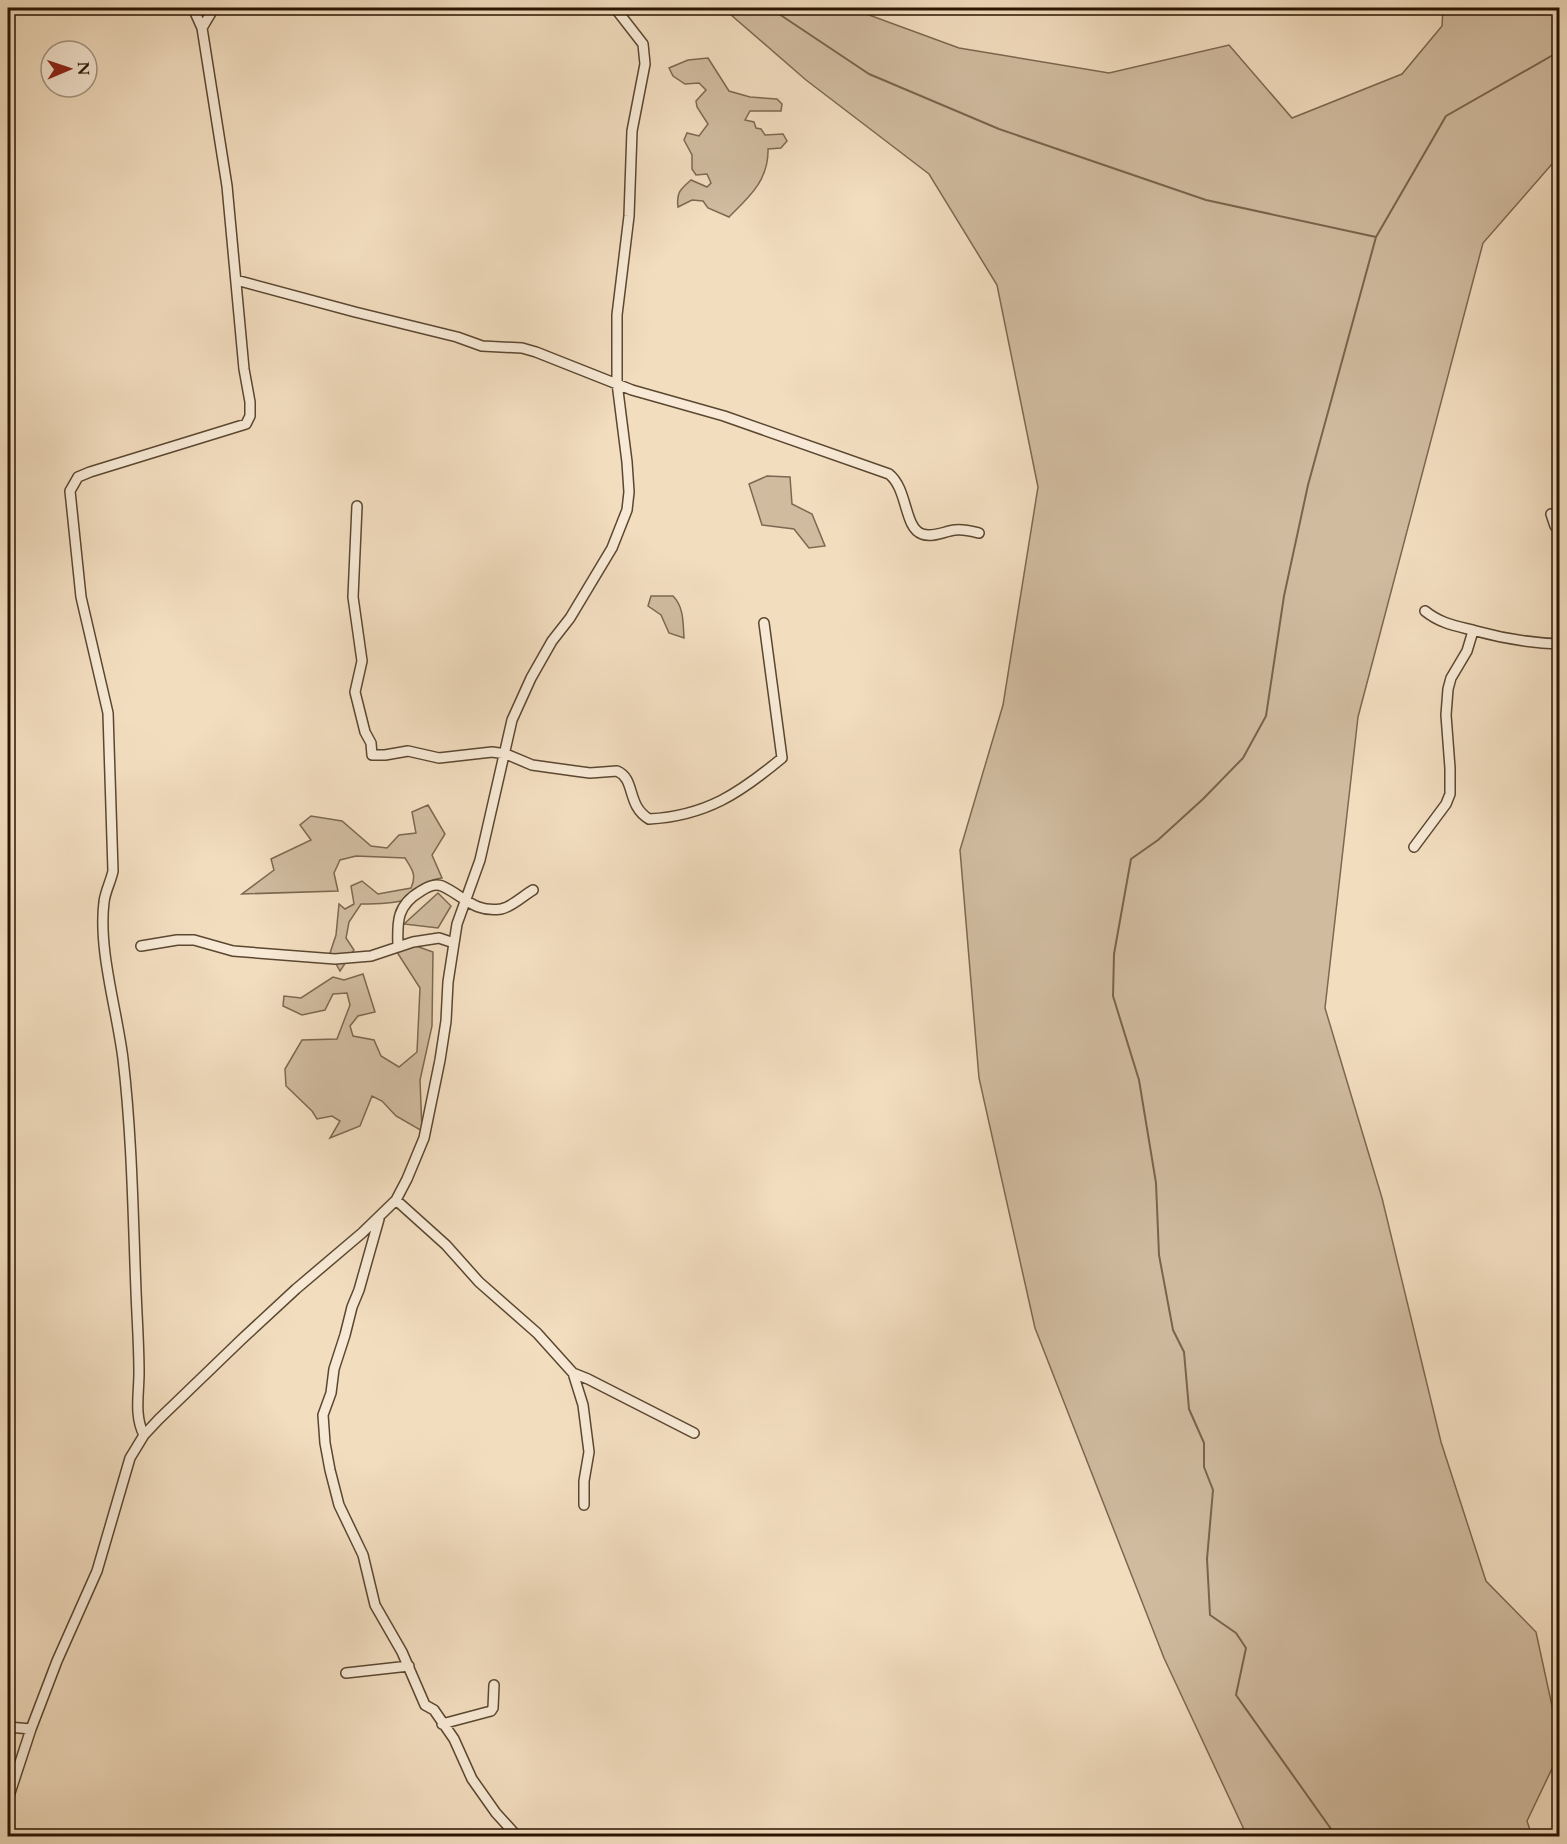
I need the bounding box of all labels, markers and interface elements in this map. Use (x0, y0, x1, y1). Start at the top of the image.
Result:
north arrow (39, 39, 99, 99)
text: N (72, 61, 94, 76)

